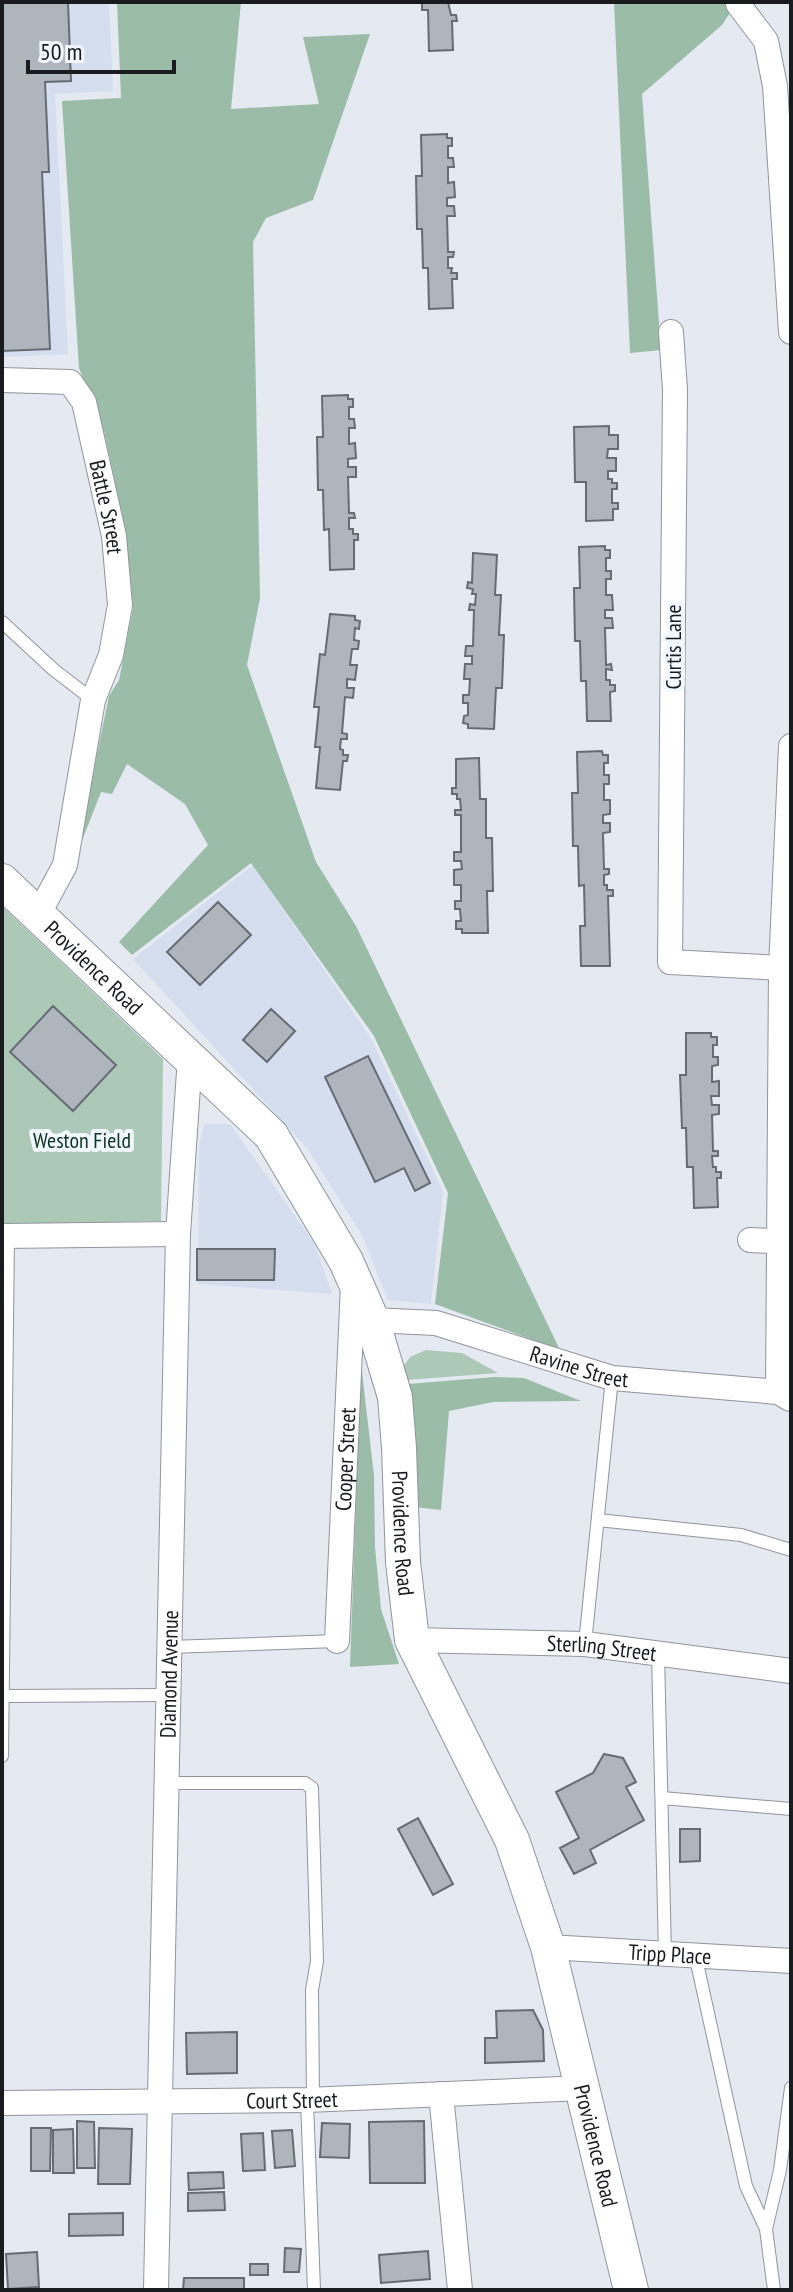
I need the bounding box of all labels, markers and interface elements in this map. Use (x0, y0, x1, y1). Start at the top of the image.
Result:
scale bar (28, 24, 174, 74)
text: 50 m (40, 36, 82, 67)
street label: Battle Street (83, 457, 130, 555)
street label: Curtis Lane (659, 604, 687, 690)
street label: Providence Road (39, 914, 149, 1021)
park label: Weston Field (33, 1126, 131, 1154)
street label: Ravine Street (526, 1339, 630, 1393)
street label: Cooper Street (329, 1407, 361, 1511)
street label: Providence Road (386, 1470, 421, 1597)
street label: Diamond Avenue (154, 1610, 184, 1738)
street label: Sterling Street (547, 1629, 658, 1667)
street label: Tripp Place (628, 1938, 712, 1970)
street label: Providence Road (568, 2082, 624, 2210)
street label: Court Street (246, 2085, 338, 2115)

